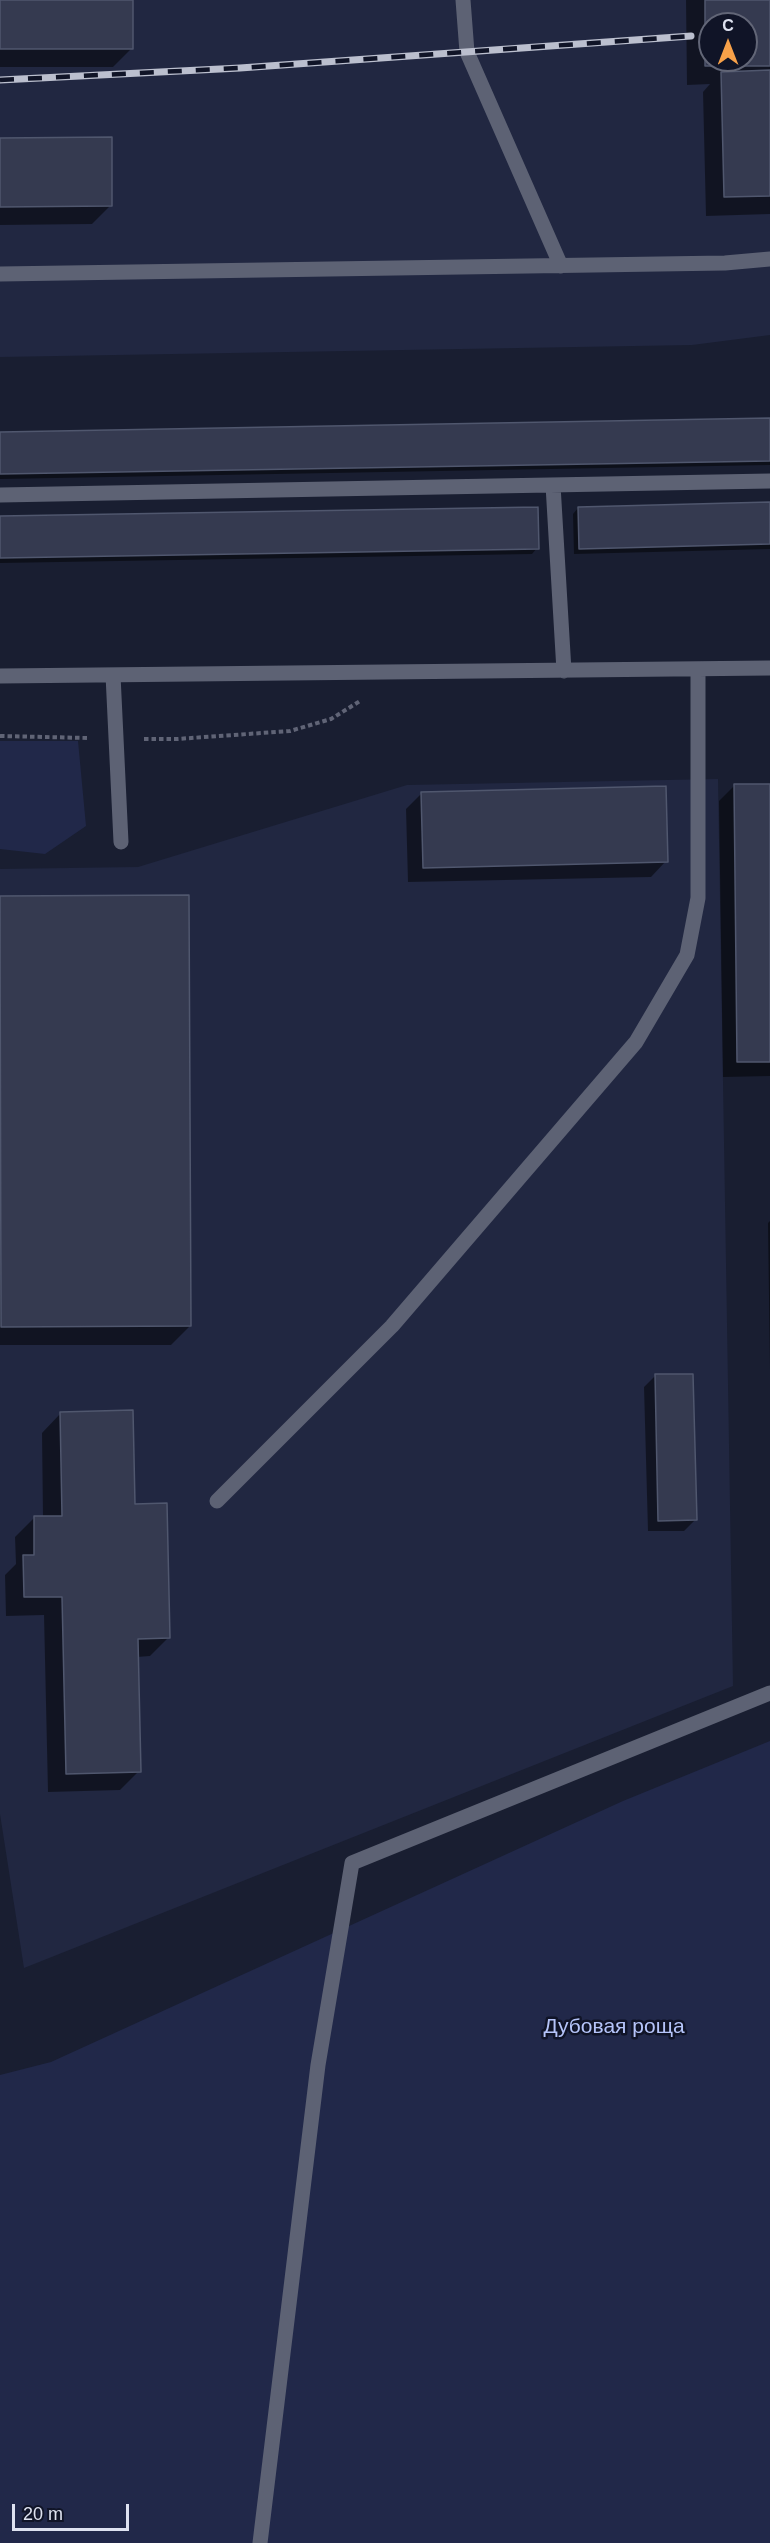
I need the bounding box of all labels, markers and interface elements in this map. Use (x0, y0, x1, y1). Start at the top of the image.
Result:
north arrow (698, 12, 758, 72)
text: С (722, 17, 734, 34)
park label: Дубовая роща (543, 2014, 685, 2040)
scale bar (15, 2492, 132, 2530)
text: 20 m (23, 2504, 63, 2524)

